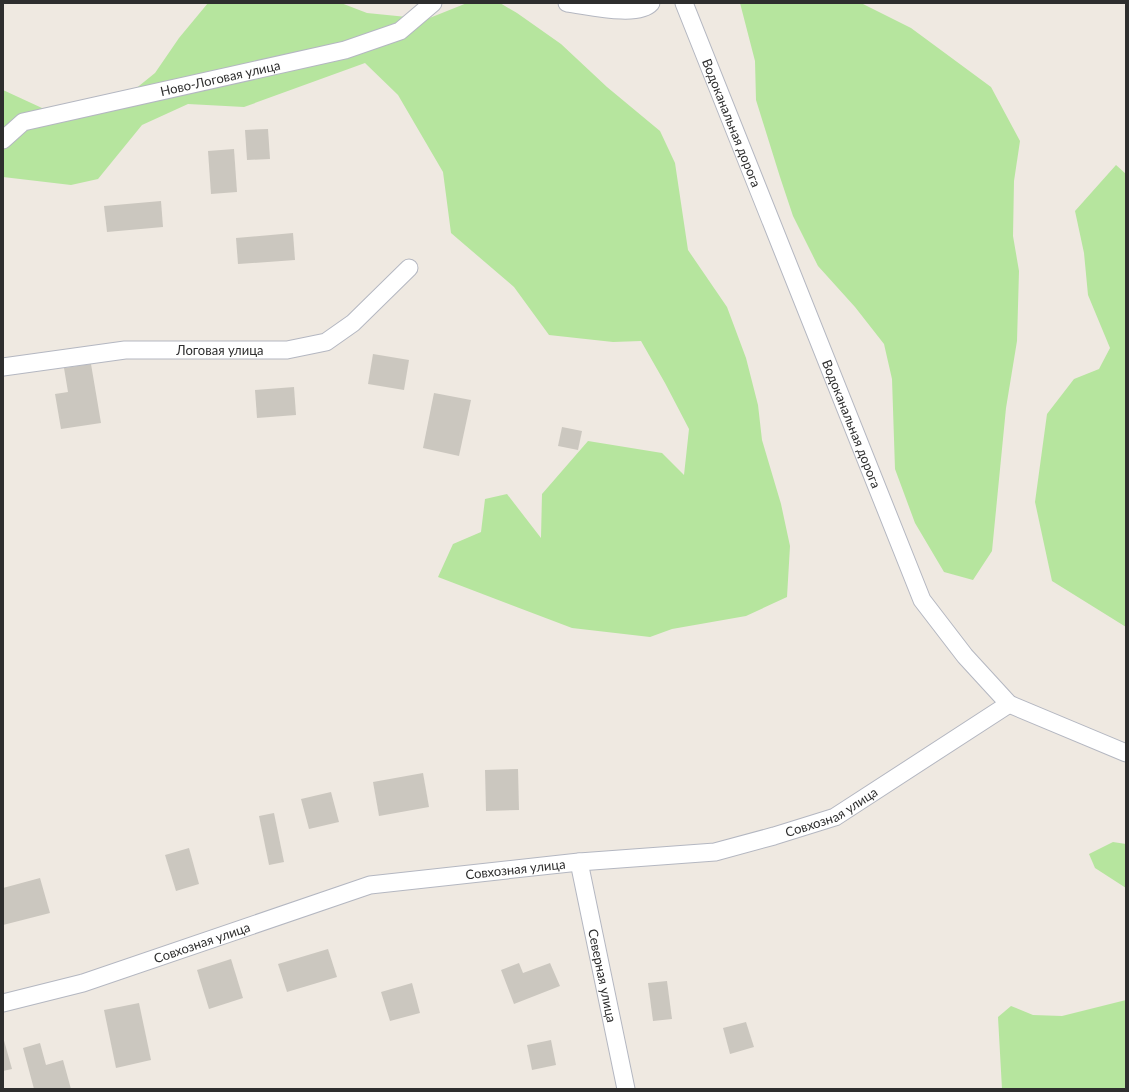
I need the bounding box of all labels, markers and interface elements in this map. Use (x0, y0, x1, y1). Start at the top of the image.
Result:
street label: Водоканальная дорога (699, 56, 765, 189)
street label: Ново-Логовая улица (159, 57, 282, 99)
street label: Логовая улица (175, 342, 263, 358)
street label: Водоканальная дорога (819, 357, 885, 490)
street label: Совхозная улица (783, 784, 880, 840)
street label: Совхозная улица (465, 856, 566, 882)
street label: Совхозная улица (152, 919, 252, 966)
street label: Северная улица (585, 927, 620, 1024)

